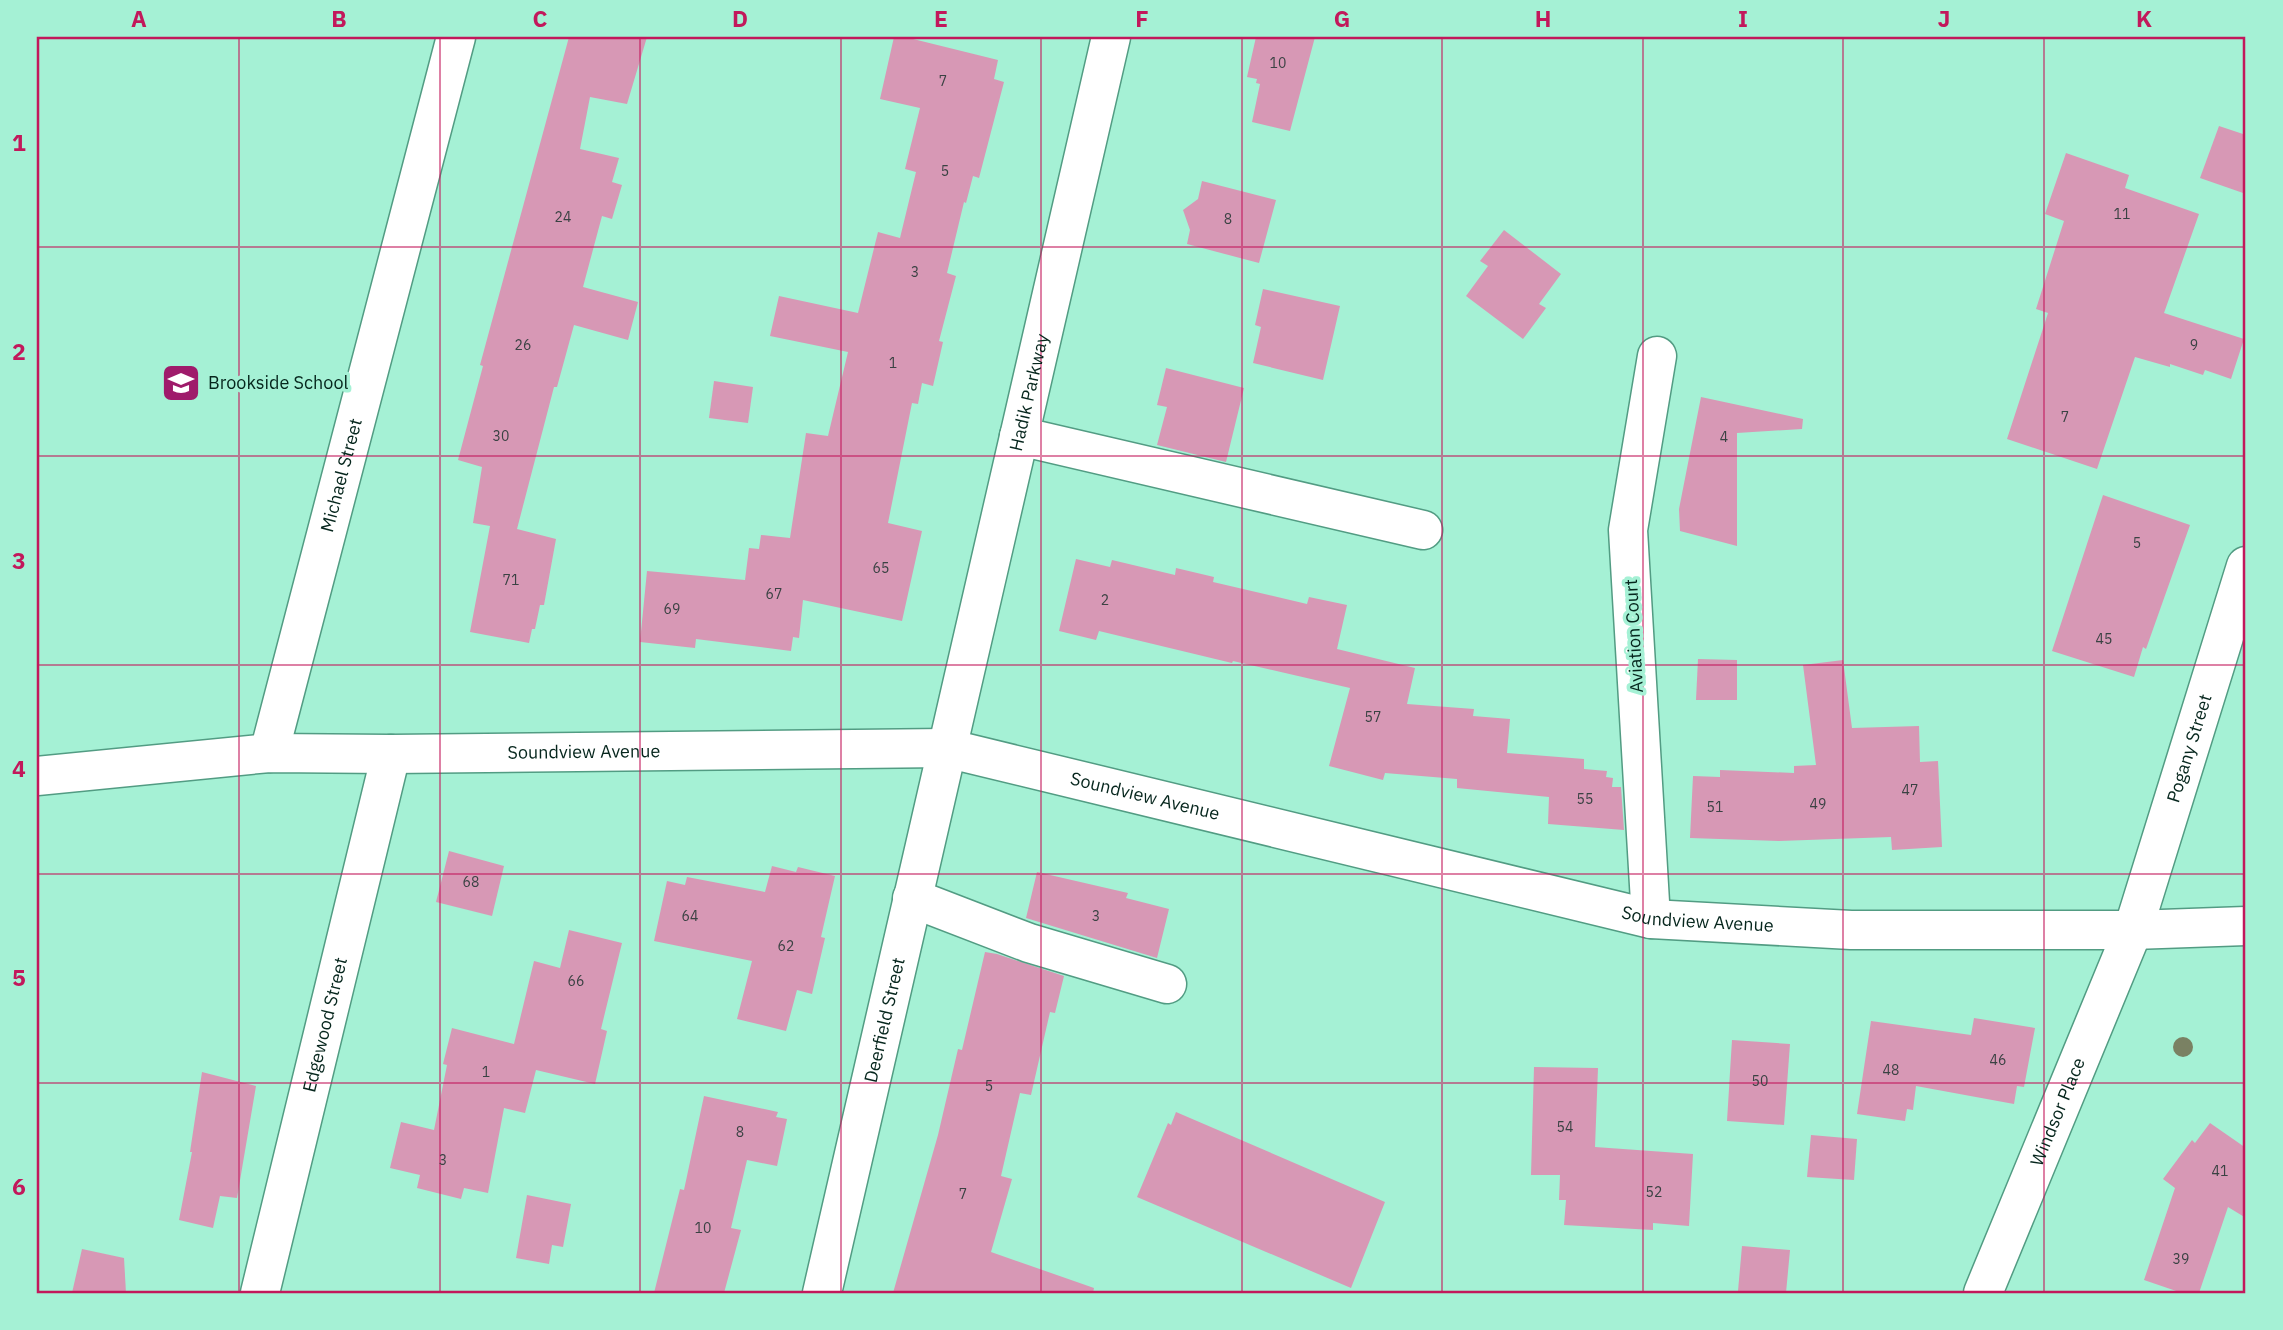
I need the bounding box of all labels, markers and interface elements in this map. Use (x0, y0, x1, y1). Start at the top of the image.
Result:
text: A (131, 3, 147, 33)
text: B (331, 3, 347, 33)
text: C (533, 3, 548, 33)
text: D (732, 3, 748, 33)
text: E (934, 3, 948, 33)
text: F (1135, 3, 1149, 33)
text: G (1334, 3, 1350, 33)
text: H (1535, 3, 1551, 33)
text: I (1738, 3, 1748, 33)
text: J (1938, 3, 1950, 33)
text: K (2136, 3, 2152, 33)
house number: 10 (1270, 54, 1286, 72)
house number: 7 (939, 72, 947, 90)
text: 1 (12, 127, 26, 157)
house number: 5 (941, 162, 949, 180)
house number: 11 (2114, 205, 2130, 223)
house number: 24 (555, 208, 571, 226)
house number: 8 (1224, 210, 1232, 228)
house number: 3 (911, 263, 919, 281)
street label: Hadik Parkway (1004, 331, 1053, 453)
text: 2 (12, 336, 26, 366)
house number: 26 (515, 336, 531, 354)
house number: 9 (2190, 336, 2198, 354)
house number: 1 (889, 354, 897, 372)
school or university icon: Brookside School (160, 362, 202, 404)
place label: Brookside School (208, 371, 348, 394)
house number: 7 (2061, 408, 2069, 426)
street label: Michael Street (315, 416, 367, 534)
house number: 30 (493, 427, 509, 445)
house number: 4 (1720, 428, 1728, 446)
house number: 5 (2133, 534, 2141, 552)
text: 3 (12, 545, 26, 575)
house number: 65 (873, 559, 889, 577)
house number: 71 (503, 571, 519, 589)
street label: Aviation Court (1619, 579, 1648, 694)
house number: 67 (766, 585, 782, 603)
house number: 2 (1101, 591, 1109, 609)
house number: 69 (664, 600, 680, 618)
house number: 45 (2096, 630, 2112, 648)
street label: Pogany Street (2161, 691, 2217, 805)
house number: 57 (1365, 708, 1381, 726)
street label: Soundview Avenue (507, 739, 661, 764)
text: 4 (12, 753, 26, 783)
street label: Soundview Avenue (1068, 767, 1222, 825)
house number: 47 (1902, 781, 1918, 799)
house number: 55 (1577, 790, 1593, 808)
house number: 49 (1810, 795, 1826, 813)
house number: 51 (1707, 798, 1723, 816)
house number: 68 (463, 873, 479, 891)
street label: Soundview Avenue (1619, 900, 1774, 937)
house number: 64 (682, 907, 698, 925)
house number: 3 (1092, 907, 1100, 925)
house number: 62 (778, 937, 794, 955)
street label: Edgewood Street (297, 955, 352, 1094)
street label: Deerfield Street (859, 955, 910, 1085)
text: 5 (12, 962, 26, 992)
house number: 66 (568, 972, 584, 990)
house number: 46 (1990, 1051, 2006, 1069)
street label: Windsor Place (2025, 1054, 2090, 1169)
house number: 48 (1883, 1061, 1899, 1079)
house number: 1 (482, 1063, 490, 1081)
house number: 50 (1752, 1072, 1768, 1090)
house number: 5 (985, 1077, 993, 1095)
house number: 54 (1557, 1118, 1573, 1136)
house number: 8 (736, 1123, 744, 1141)
house number: 3 (439, 1151, 447, 1169)
house number: 41 (2212, 1162, 2228, 1180)
text: 6 (12, 1171, 26, 1201)
house number: 52 (1646, 1183, 1662, 1201)
house number: 7 (959, 1185, 967, 1203)
house number: 10 (695, 1219, 711, 1237)
house number: 39 (2173, 1250, 2189, 1268)

